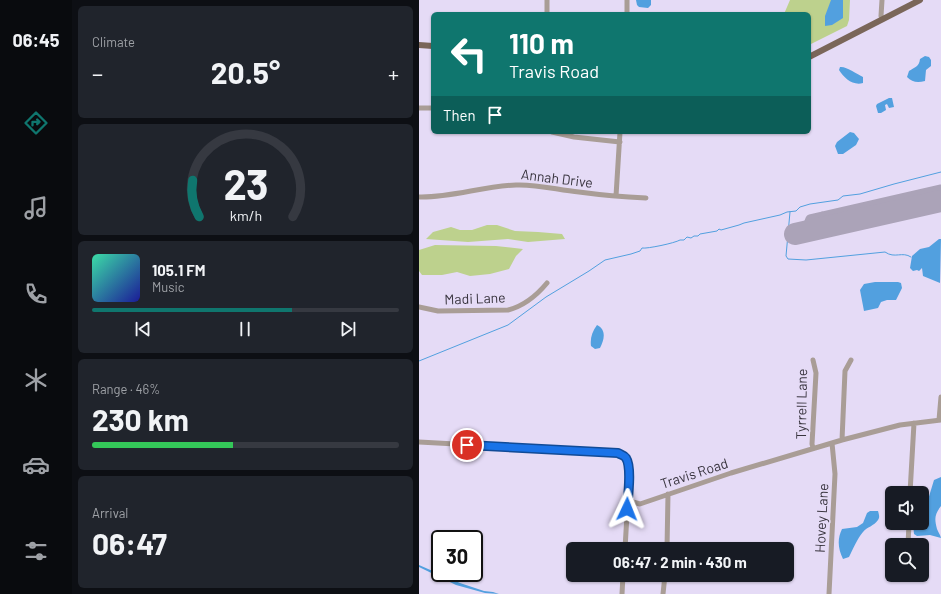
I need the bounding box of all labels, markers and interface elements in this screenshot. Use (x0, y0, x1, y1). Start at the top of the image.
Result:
text: 110 m (509, 26, 574, 60)
icon: left (443, 28, 495, 80)
text: 06:45 (12, 29, 60, 51)
text: Climate (92, 34, 135, 50)
text: 20.5° (211, 54, 280, 90)
text: − (92, 60, 103, 86)
text: + (388, 60, 399, 86)
text: Travis Road (509, 60, 599, 82)
icon: arrive (484, 104, 506, 126)
text: Then (443, 106, 476, 124)
icon: directions (22, 109, 50, 137)
text: 23 (223, 158, 268, 208)
street label: Annah Drive (520, 165, 594, 191)
icon: music (22, 194, 50, 222)
text: km/h (229, 207, 262, 224)
text: 105.1 FM (152, 261, 205, 279)
text: Music (152, 279, 185, 295)
icon: phone (22, 280, 50, 308)
street label: Madi Lane (444, 288, 506, 308)
icon: previous (132, 318, 154, 340)
icon: pause (234, 318, 256, 340)
icon: next (337, 318, 359, 340)
icon: climate (22, 366, 50, 394)
street label: Tyrrell Lane (792, 368, 810, 440)
text: Range · 46% (92, 381, 160, 397)
text: 230 km (92, 401, 189, 437)
pin (450, 428, 484, 462)
icon: arrive (456, 434, 478, 456)
icon: car (22, 451, 50, 479)
street label: Travis Road (658, 454, 730, 492)
street label: Hovey Lane (811, 483, 831, 553)
map controls (885, 486, 929, 582)
button: sound (885, 486, 929, 530)
position arrow (606, 488, 648, 530)
text: Arrival (92, 505, 128, 521)
text: 06:47 (92, 525, 167, 561)
speed limit sign: 30 (431, 530, 483, 582)
icon: filters (22, 537, 50, 565)
button: search (885, 538, 929, 582)
text: 06:47 · 2 min · 430 m (613, 553, 747, 571)

